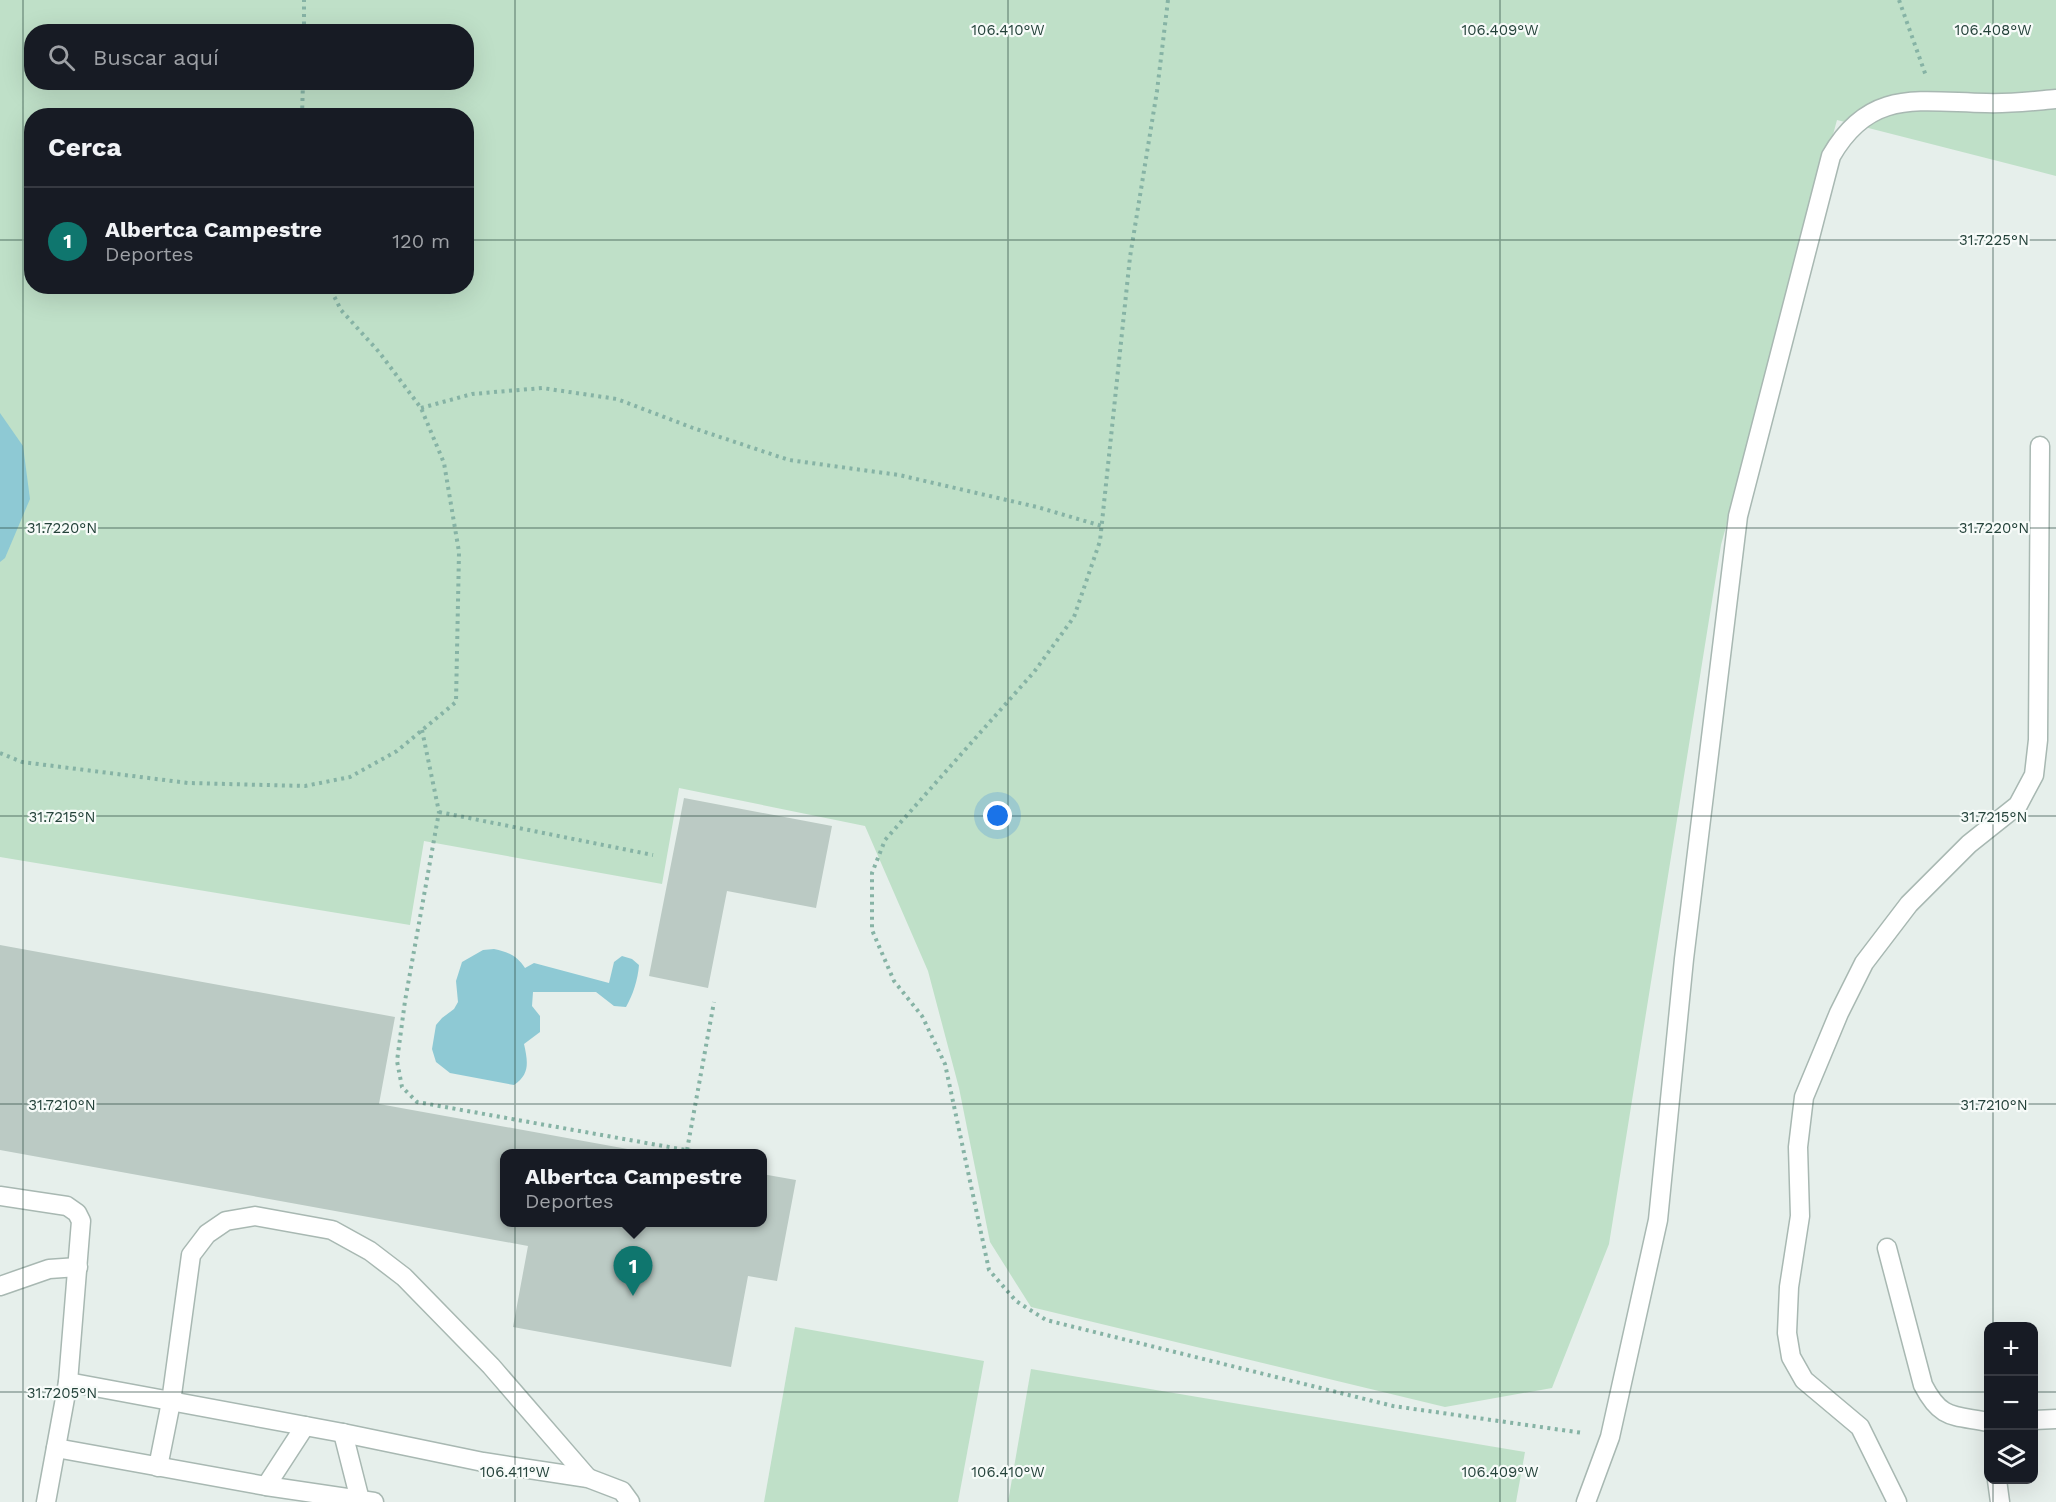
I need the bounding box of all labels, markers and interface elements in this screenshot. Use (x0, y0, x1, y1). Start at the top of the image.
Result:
text: 106.410°W (971, 21, 1045, 39)
text: 106.409°W (1461, 21, 1539, 39)
text: 106.408°W (1954, 21, 2032, 39)
search box (24, 24, 474, 90)
icon: search (45, 41, 78, 74)
text: Buscar aquí (93, 45, 219, 70)
text: Cerca (48, 132, 122, 162)
text: Albertca Campestre (105, 217, 322, 242)
text: 1 (63, 229, 72, 253)
text: 120 m (392, 229, 450, 253)
text: 31.7225°N (1959, 231, 2029, 249)
text: Deportes (105, 242, 194, 266)
text: 31.7220°N (27, 519, 97, 537)
text: 31.7220°N (1959, 519, 2029, 537)
your location (983, 801, 1012, 830)
text: 31.7215°N (29, 808, 95, 826)
text: 31.7215°N (1961, 808, 2027, 826)
text: 31.7210°N (28, 1096, 96, 1114)
text: 31.7210°N (1960, 1096, 2028, 1114)
popup (500, 1149, 767, 1227)
text: Albertca Campestre (525, 1164, 742, 1189)
text: Deportes (525, 1189, 613, 1213)
pin: 1 (614, 1246, 652, 1296)
map controls (1984, 1322, 2038, 1484)
button: + (1984, 1322, 2038, 1376)
button: − (1984, 1376, 2038, 1430)
text: 31.7205°N (27, 1384, 97, 1402)
button: layers (1984, 1430, 2038, 1484)
text: 106.411°W (480, 1463, 550, 1481)
text: 106.410°W (971, 1463, 1045, 1481)
text: 106.409°W (1461, 1463, 1539, 1481)

